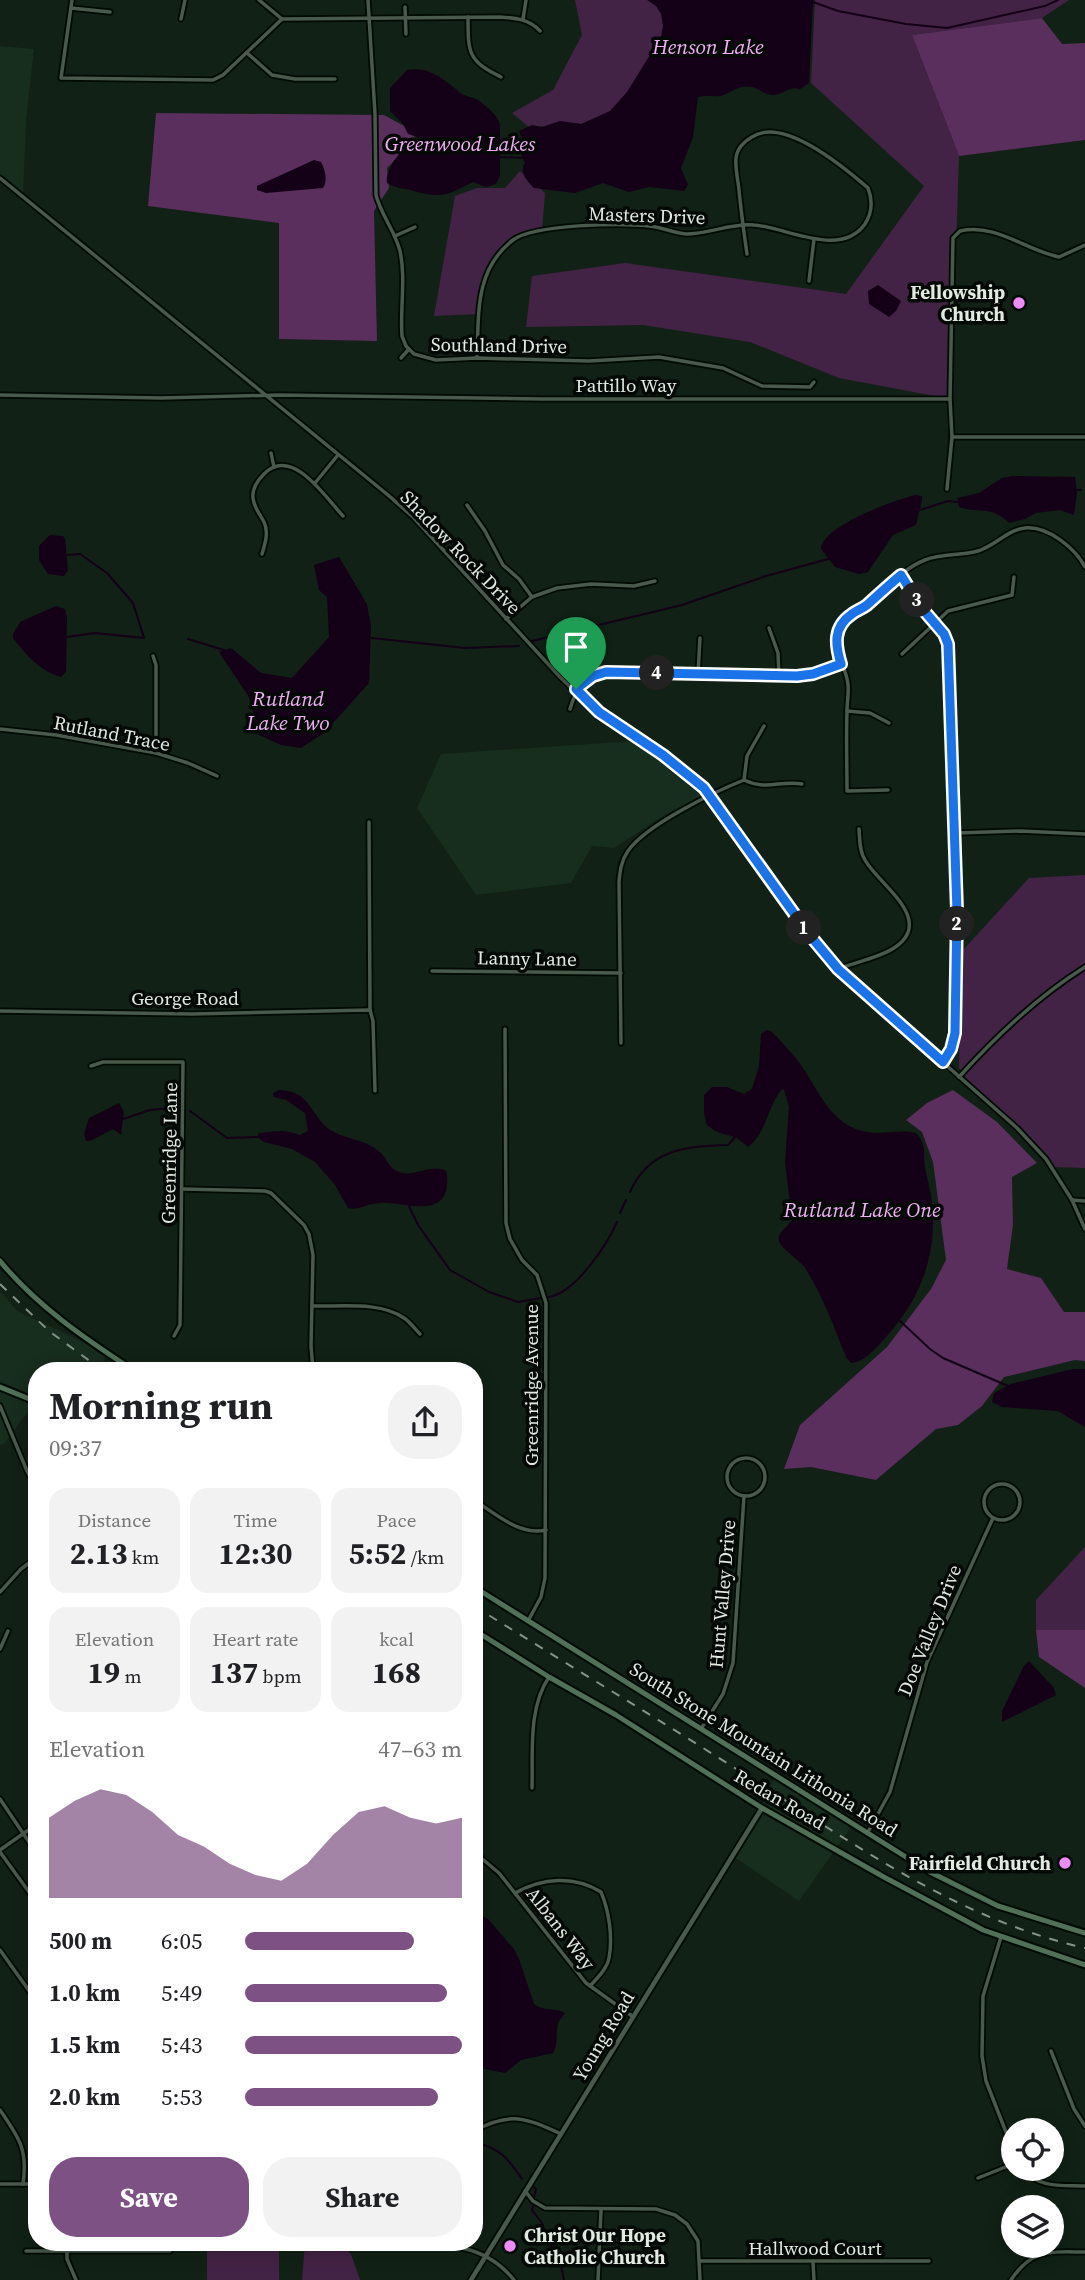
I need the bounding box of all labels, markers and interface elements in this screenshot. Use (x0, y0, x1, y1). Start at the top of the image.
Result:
water label: Henson Lake (651, 32, 764, 61)
water label: Greenwood Lakes (385, 129, 536, 158)
street label: Masters Drive (588, 200, 706, 230)
place label: Fellowship Church (910, 279, 1005, 327)
marker: Fellowship Church (1011, 295, 1027, 311)
street label: Southland Drive (431, 331, 567, 359)
street label: Pattillo Way (576, 372, 677, 398)
street label: Shadow Rock Drive (395, 484, 527, 620)
pin: 3 (900, 582, 934, 618)
text: 3 (911, 586, 922, 612)
pin (546, 617, 606, 689)
icon: arrive (557, 628, 595, 666)
pin: 4 (640, 656, 674, 690)
text: 4 (651, 659, 662, 685)
water label: Rutland Lake Two (246, 684, 329, 737)
street label: Rutland Trace (52, 709, 172, 757)
pin: 2 (940, 906, 974, 942)
text: 2 (951, 910, 962, 936)
pin: 1 (786, 911, 822, 946)
text: 1 (798, 914, 809, 940)
street label: Lanny Lane (477, 944, 577, 972)
street label: George Road (131, 985, 239, 1011)
street label: Greenridge Lane (155, 1082, 183, 1224)
water label: Rutland Lake One (782, 1195, 941, 1224)
street label: Greenridge Avenue (518, 1304, 544, 1466)
text: Morning run (49, 1380, 273, 1432)
button: share (388, 1385, 462, 1459)
text: 09:37 (49, 1432, 102, 1464)
text: Distance (78, 1507, 151, 1533)
text: Time (234, 1507, 277, 1533)
text: Pace (377, 1507, 416, 1533)
street label: Hunt Valley Drive (703, 1519, 741, 1669)
text: 2.13 (70, 1533, 127, 1574)
text: 12:30 (218, 1533, 293, 1574)
text: 5:52 (349, 1533, 406, 1574)
text: km (127, 1544, 159, 1570)
text: /km (406, 1544, 445, 1570)
street label: Doe Valley Drive (891, 1561, 967, 1699)
text: Elevation (75, 1626, 154, 1652)
text: Heart rate (212, 1626, 299, 1652)
text: kcal (379, 1626, 414, 1652)
text: 19 (87, 1652, 120, 1693)
text: 137 (209, 1652, 258, 1693)
text: 168 (372, 1652, 421, 1693)
street label: South Stone Mountain Lithonia Road (625, 1656, 903, 1843)
text: m (120, 1663, 142, 1689)
text: bpm (258, 1663, 302, 1689)
text: Elevation (49, 1733, 145, 1765)
text: 47–63 m (378, 1733, 462, 1765)
street label: Redan Road (730, 1762, 830, 1836)
place label: Fairfield Church (909, 1850, 1051, 1876)
marker: Fairfield Church (1057, 1855, 1073, 1871)
street label: Albans Way (520, 1881, 602, 1975)
text: 500 m (49, 1925, 112, 1957)
text: 6:05 (161, 1925, 202, 1957)
text: 1.0 km (49, 1977, 120, 2009)
text: 5:49 (161, 1977, 202, 2009)
street label: Young Road (566, 1986, 640, 2086)
text: 1.5 km (49, 2029, 120, 2061)
text: 5:43 (161, 2029, 202, 2061)
text: 2.0 km (49, 2081, 120, 2113)
text: 5:53 (161, 2081, 202, 2113)
map controls (1001, 2118, 1064, 2258)
button: locate (1001, 2118, 1064, 2181)
button: Save (49, 2157, 249, 2237)
button: Share (263, 2157, 462, 2237)
button: layers (1001, 2195, 1064, 2258)
place label: Christ Our Hope Catholic Church (524, 2222, 666, 2270)
street label: Hallwood Court (748, 2235, 883, 2261)
marker: Christ Our Hope Catholic Church (502, 2238, 518, 2254)

